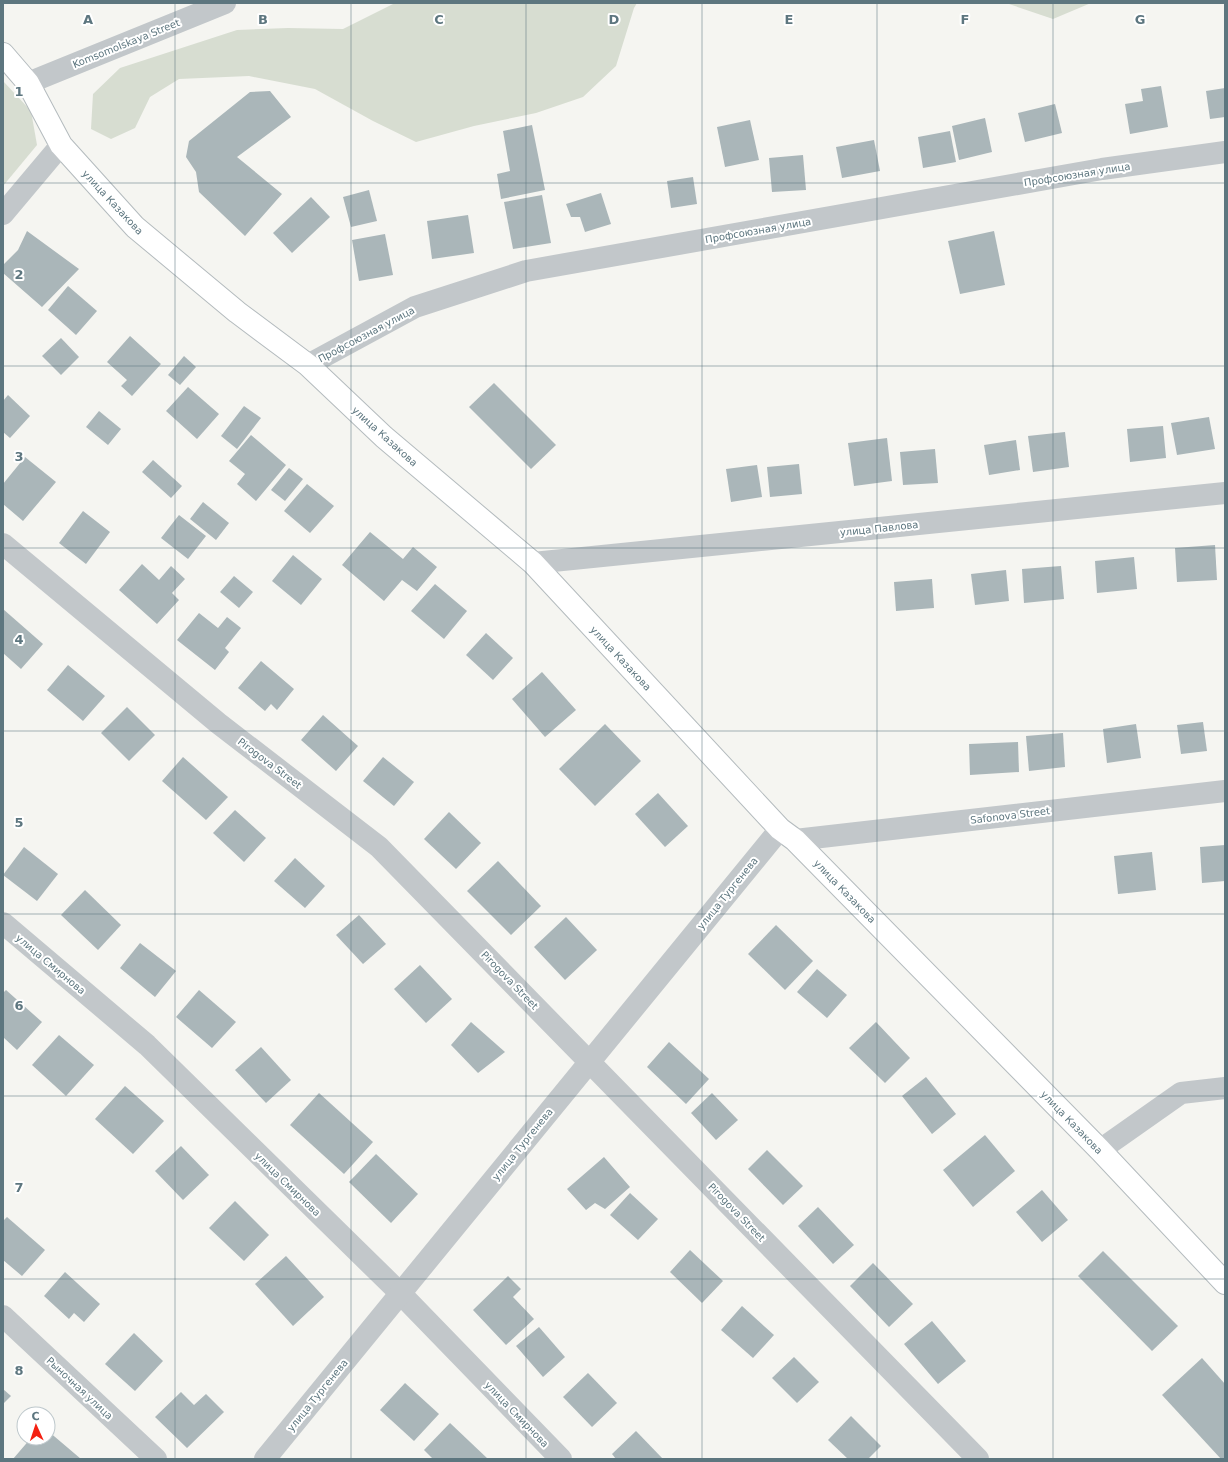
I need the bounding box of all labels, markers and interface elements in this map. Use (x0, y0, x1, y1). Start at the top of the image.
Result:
text: A (83, 12, 93, 27)
text: B (258, 12, 268, 27)
text: C (434, 12, 444, 27)
text: D (609, 12, 620, 27)
text: E (785, 12, 793, 27)
text: F (961, 12, 969, 27)
text: G (1135, 12, 1145, 27)
street label: Komsomolskaya Street (71, 17, 181, 70)
text: 1 (14, 84, 24, 99)
street label: Профсоюзная улица (1023, 161, 1131, 188)
street label: улица Казакова (80, 168, 145, 237)
street label: Профсоюзная улица (704, 216, 812, 245)
text: 2 (14, 267, 24, 282)
street label: Профсоюзная улица (316, 304, 416, 365)
street label: улица Казакова (350, 404, 419, 468)
text: 3 (14, 449, 24, 464)
street label: улица Павлова (839, 519, 919, 538)
street label: улица Казакова (588, 624, 653, 693)
text: 4 (14, 632, 24, 647)
street label: Pirogova Street (236, 736, 304, 791)
street label: Safonova Street (970, 805, 1051, 826)
text: 5 (14, 815, 24, 830)
street label: улица Тургенева (695, 855, 760, 932)
street label: улица Казакова (812, 857, 878, 925)
street label: улица Смирнова (14, 932, 88, 997)
street label: Pirogova Street (479, 949, 540, 1012)
text: 6 (14, 998, 24, 1013)
street label: улица Казакова (1039, 1088, 1105, 1156)
street label: улица Тургенева (490, 1106, 555, 1183)
street label: улица Смирнова (253, 1150, 323, 1219)
text: 7 (14, 1180, 24, 1195)
street label: Pirogova Street (706, 1181, 767, 1244)
street label: Рыночная улица (44, 1355, 115, 1422)
street label: улица Тургенева (285, 1357, 350, 1434)
text: 8 (14, 1363, 24, 1378)
street label: улица Смирнова (482, 1379, 551, 1449)
north arrow (16, 1406, 56, 1446)
text: С (31, 1410, 40, 1423)

